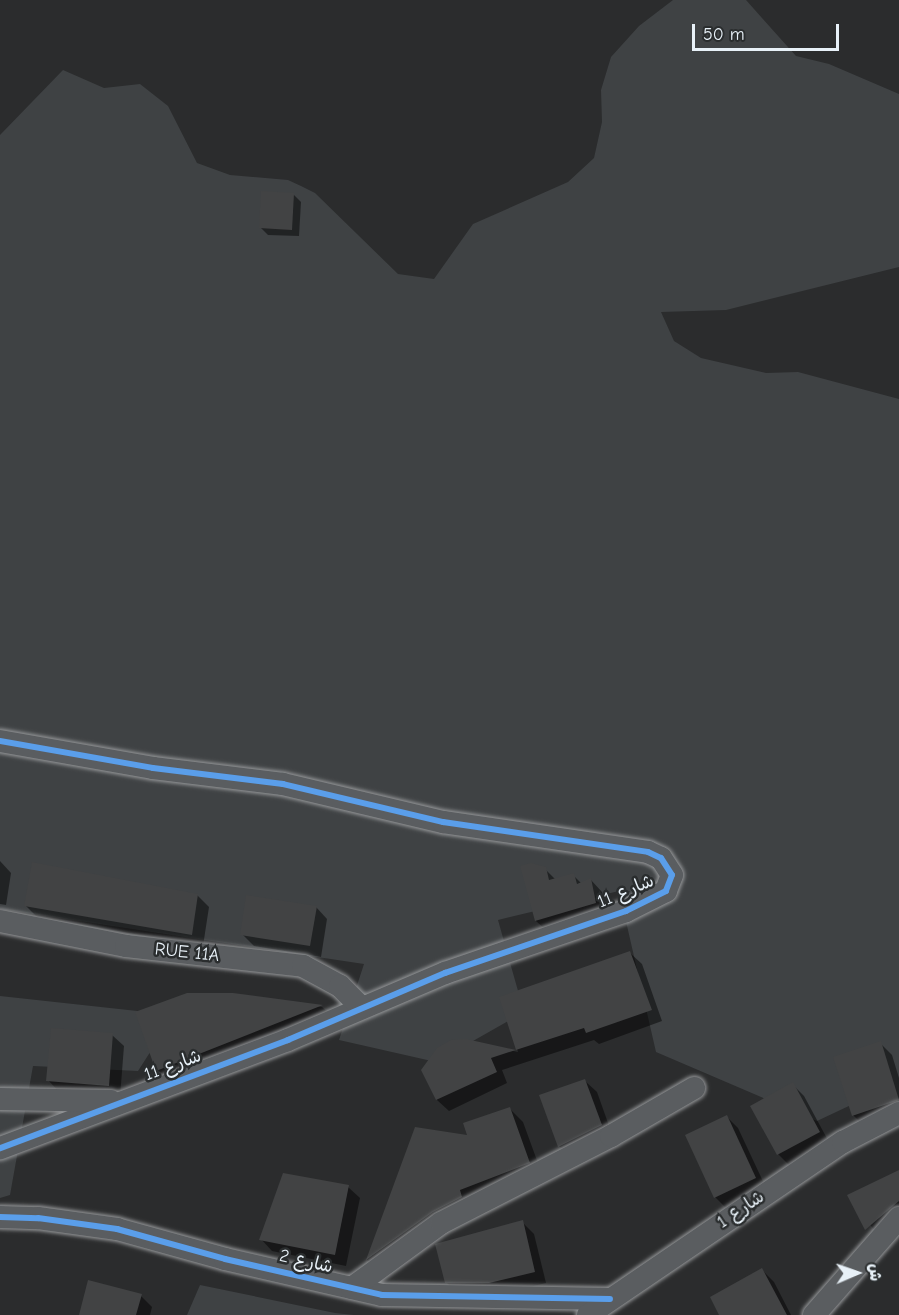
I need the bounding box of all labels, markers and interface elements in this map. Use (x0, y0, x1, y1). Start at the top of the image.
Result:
scale bar (695, 12, 842, 50)
text: 50 m (703, 24, 745, 45)
street label: شارع 11 (595, 870, 657, 914)
street label: RUE 11A (154, 939, 220, 967)
street label: شارع 11 (141, 1046, 205, 1086)
street label: شارع 1 (713, 1186, 769, 1234)
north arrow (827, 1243, 887, 1303)
street label: شارع 2 (277, 1245, 335, 1279)
text: ش (866, 1263, 884, 1281)

